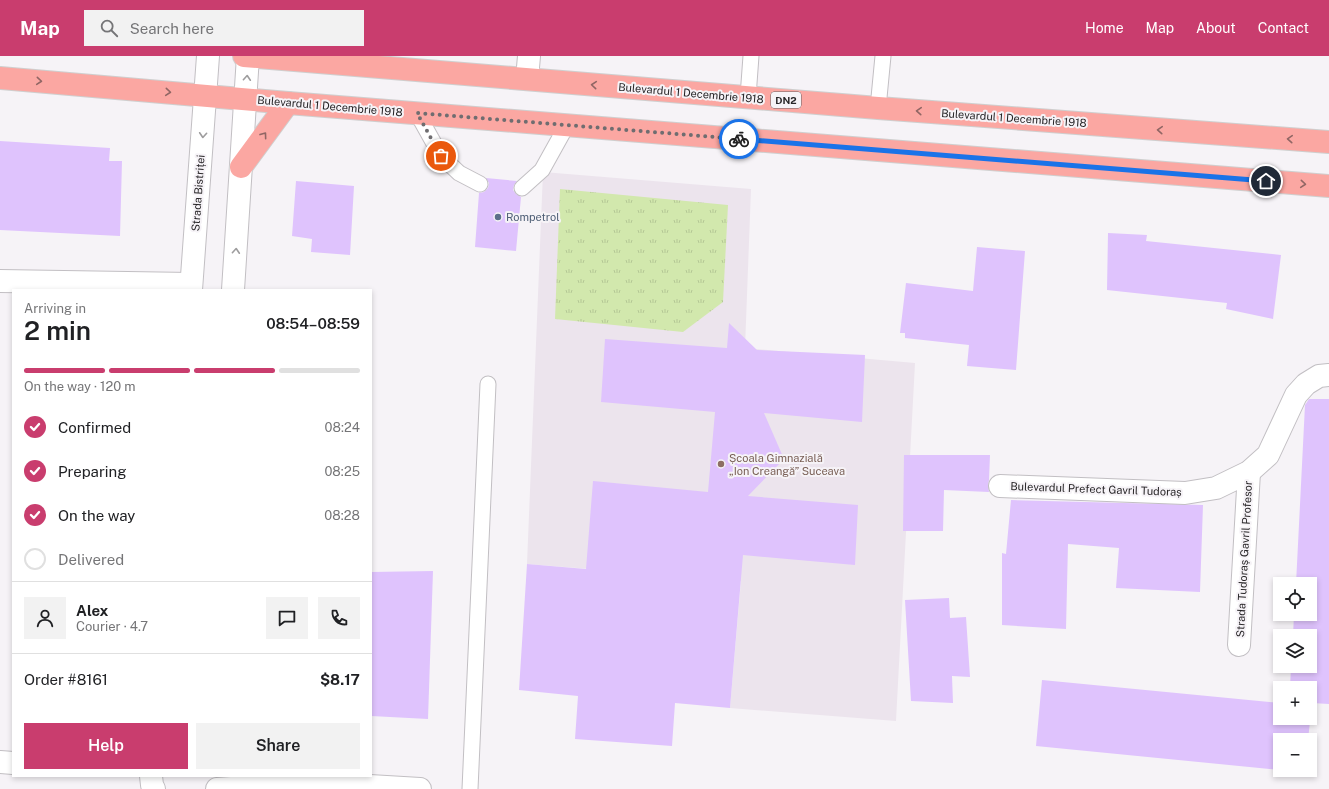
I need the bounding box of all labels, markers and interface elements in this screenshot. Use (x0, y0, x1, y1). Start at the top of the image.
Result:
search box (84, 10, 364, 46)
text: Map (20, 17, 60, 39)
icon: search (98, 17, 120, 39)
text: Search here (130, 20, 214, 37)
text: Home (1085, 20, 1124, 36)
text: Map (1146, 20, 1174, 36)
text: About (1196, 20, 1236, 36)
text: Contact (1258, 20, 1309, 36)
one-way arrow (242, 75, 251, 81)
one-way arrow (36, 77, 42, 86)
one-way arrow (591, 80, 597, 89)
street label: Bulevardul 1 Decembrie 1918 (618, 81, 764, 105)
one-way arrow (165, 88, 171, 97)
road number: DN2 (771, 92, 801, 108)
street label: Bulevardul 1 Decembrie 1918 (257, 94, 403, 118)
one-way arrow (916, 106, 922, 115)
street label: Bulevardul 1 Decembrie 1918 (941, 107, 1087, 129)
courier (719, 119, 759, 159)
one-way arrow (1157, 125, 1164, 134)
icon: bike (728, 128, 750, 150)
one-way arrow (198, 132, 207, 138)
one-way arrow (259, 133, 266, 140)
one-way arrow (1287, 135, 1293, 144)
pin (424, 139, 458, 173)
icon: bag (430, 145, 452, 167)
street label: Strada Bistriței (189, 154, 207, 232)
pin (1249, 164, 1283, 198)
icon: home (1255, 170, 1277, 192)
one-way arrow (1300, 179, 1306, 188)
place label: Rompetrol (506, 211, 560, 223)
marker: Rompetrol (493, 212, 503, 222)
one-way arrow (231, 248, 240, 254)
text: Arriving in (24, 301, 86, 316)
text: 2 min (24, 315, 91, 346)
text: 08:54–08:59 (266, 315, 360, 332)
text: On the way · 120 m (24, 379, 136, 394)
icon: check (24, 416, 46, 438)
text: Confirmed (58, 419, 131, 436)
text: 08:24 (325, 420, 360, 435)
place label: Școala Gimnazială „Ion Creangă” Suceava (729, 452, 845, 477)
marker: Școala Gimnazială „Ion Creangă” Suceava (716, 459, 726, 469)
icon: check (24, 460, 46, 482)
text: Preparing (58, 463, 127, 480)
text: 08:25 (324, 464, 360, 479)
street label: Bulevardul Prefect Gavril Tudoraș (1010, 480, 1182, 498)
street label: Strada Tudoraș Gavril Profesor (1234, 480, 1254, 638)
icon: check (24, 504, 46, 526)
text: On the way (58, 507, 135, 524)
text: 08:28 (324, 508, 360, 523)
text: Delivered (58, 551, 124, 568)
map controls (1273, 577, 1317, 777)
button: locate (1273, 577, 1317, 621)
button: person (24, 597, 66, 639)
button: chat (266, 597, 308, 639)
button: phone (318, 597, 360, 639)
text: Alex (76, 602, 108, 619)
text: Courier · 4.7 (76, 619, 148, 634)
button: layers (1273, 629, 1317, 673)
text: Order #8161 (24, 671, 108, 688)
text: $8.17 (320, 671, 360, 688)
button: + (1273, 681, 1317, 725)
button: Help (24, 723, 188, 769)
button: Share (196, 723, 360, 769)
button: − (1273, 733, 1317, 777)

